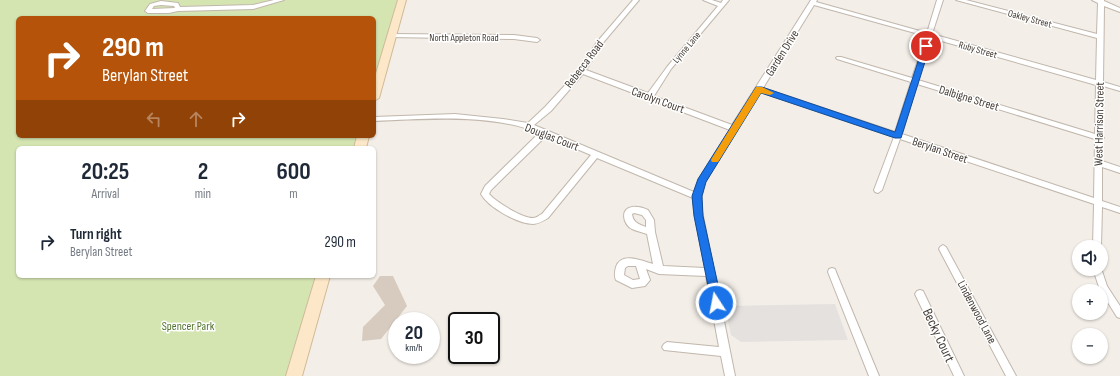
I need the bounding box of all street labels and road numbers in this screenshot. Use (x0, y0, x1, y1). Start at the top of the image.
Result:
street label: Oakley Street (1007, 7, 1053, 31)
street label: Garden Drive (762, 27, 803, 79)
street label: Lynne Lane (670, 29, 703, 66)
street label: North Appleton Road (429, 32, 499, 44)
street label: Rebecca Road (562, 37, 607, 91)
street label: Ruby Street (957, 39, 998, 61)
street label: Dalbigne Street (937, 82, 1001, 115)
street label: West Harrison Street (1091, 82, 1108, 166)
street label: Carolyn Court (629, 84, 687, 117)
street label: Douglas Court (523, 120, 581, 155)
street label: Berylan Street (910, 134, 970, 167)
street label: Lindenwood Lane (954, 278, 1000, 347)
street label: Becky Court (919, 306, 958, 365)

